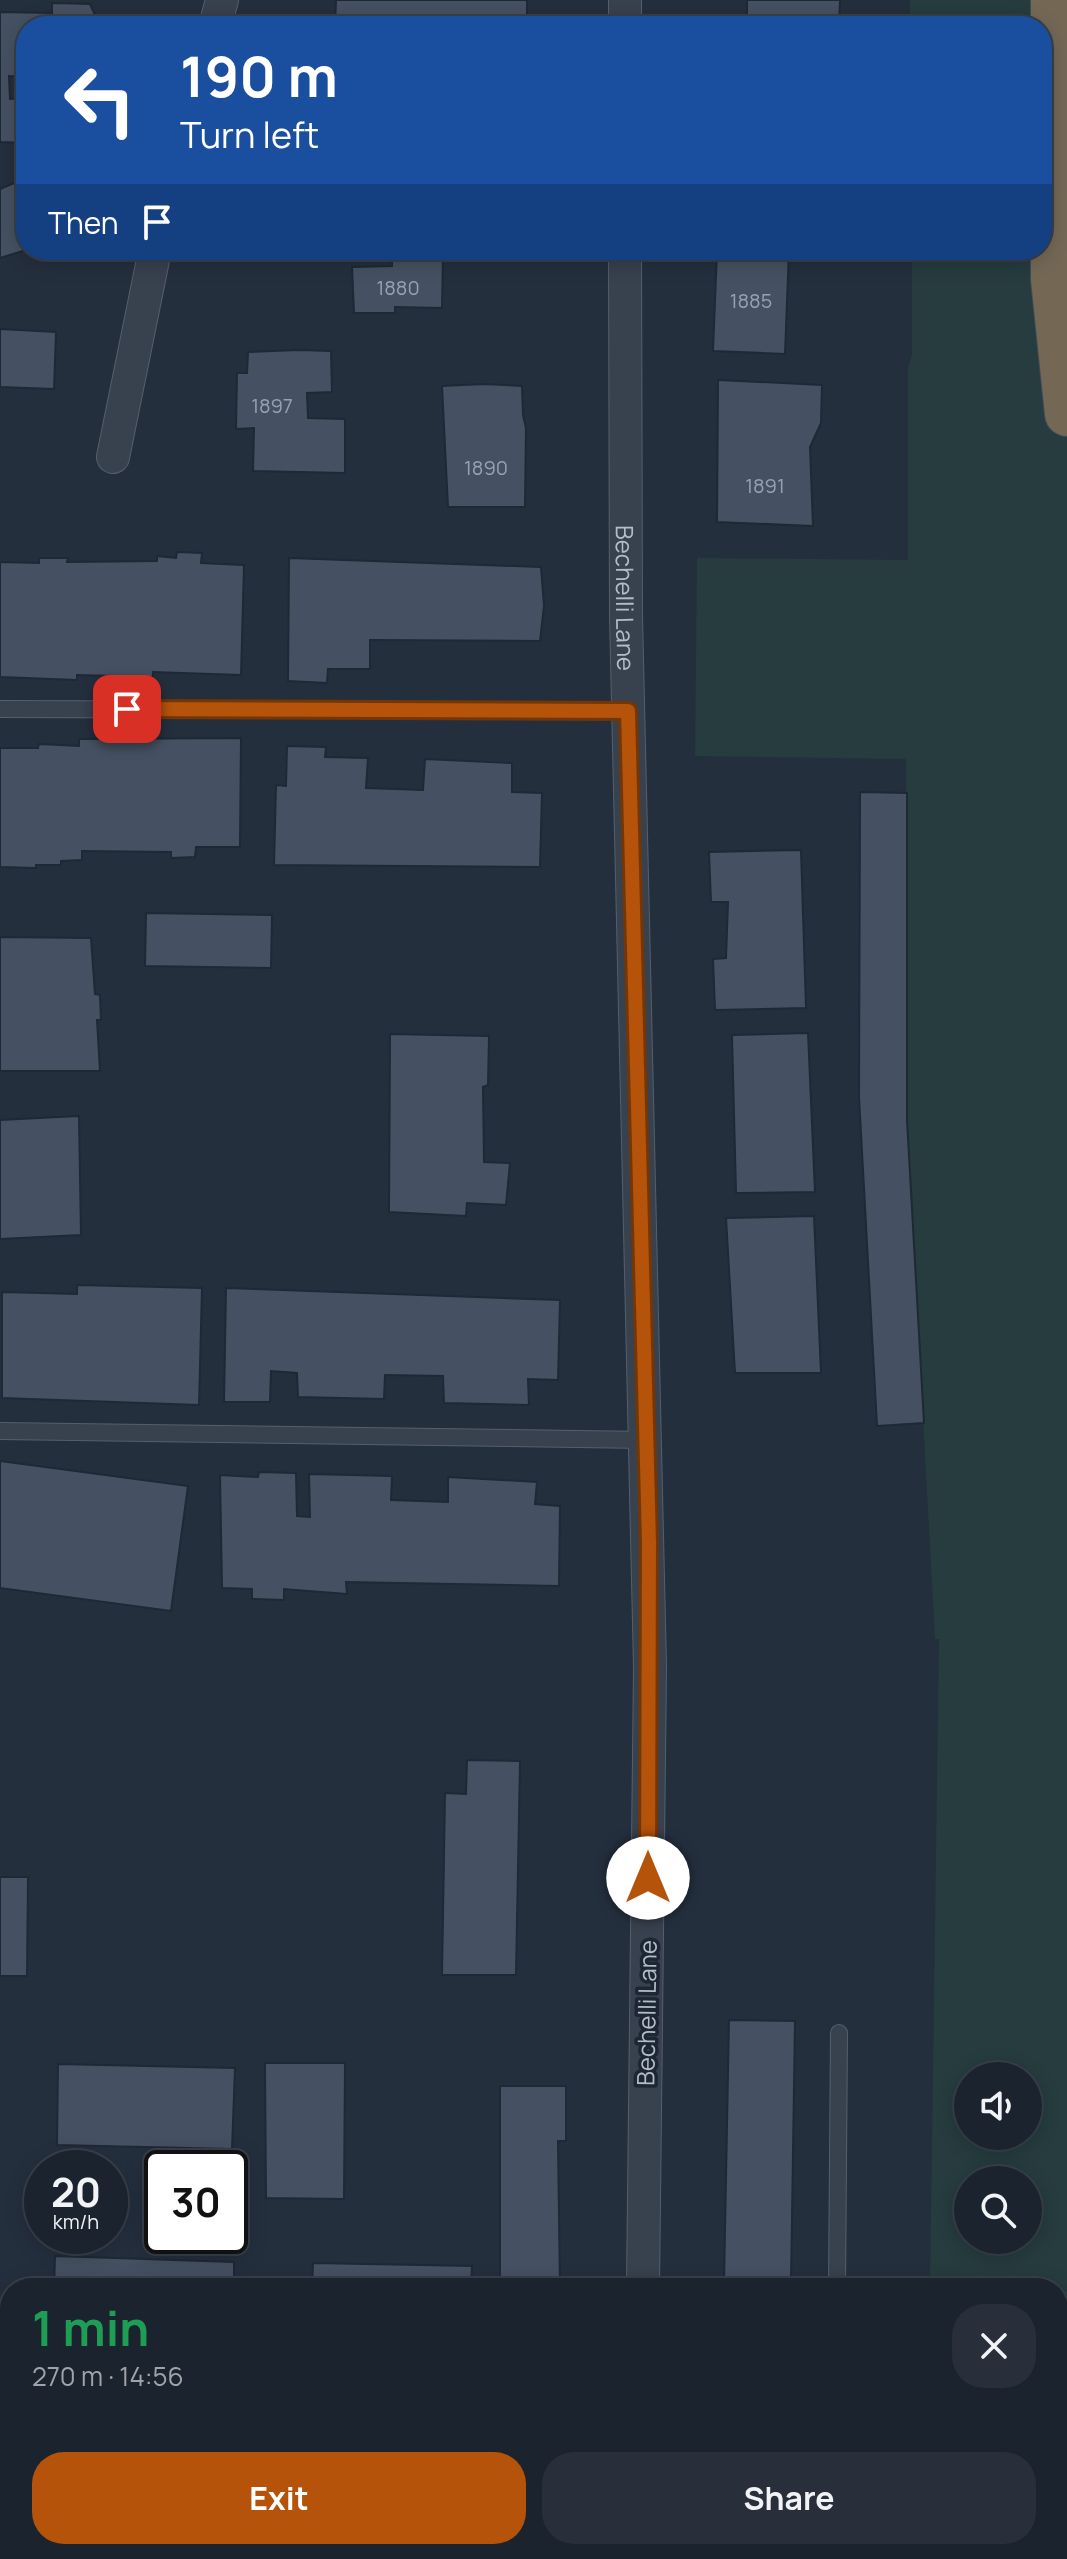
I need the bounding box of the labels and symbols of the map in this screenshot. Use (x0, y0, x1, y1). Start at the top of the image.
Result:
house number: 1880 (376, 274, 420, 301)
house number: 1885 (730, 287, 772, 314)
house number: 1897 (251, 392, 293, 419)
house number: 1890 (464, 454, 508, 481)
house number: 1891 (745, 472, 785, 499)
street label: Bechelli Lane (609, 525, 644, 671)
pin (93, 675, 161, 743)
position arrow (606, 1836, 690, 1920)
street label: Bechelli Lane (628, 1940, 664, 2086)
speed limit sign: 30 (144, 2150, 248, 2254)

